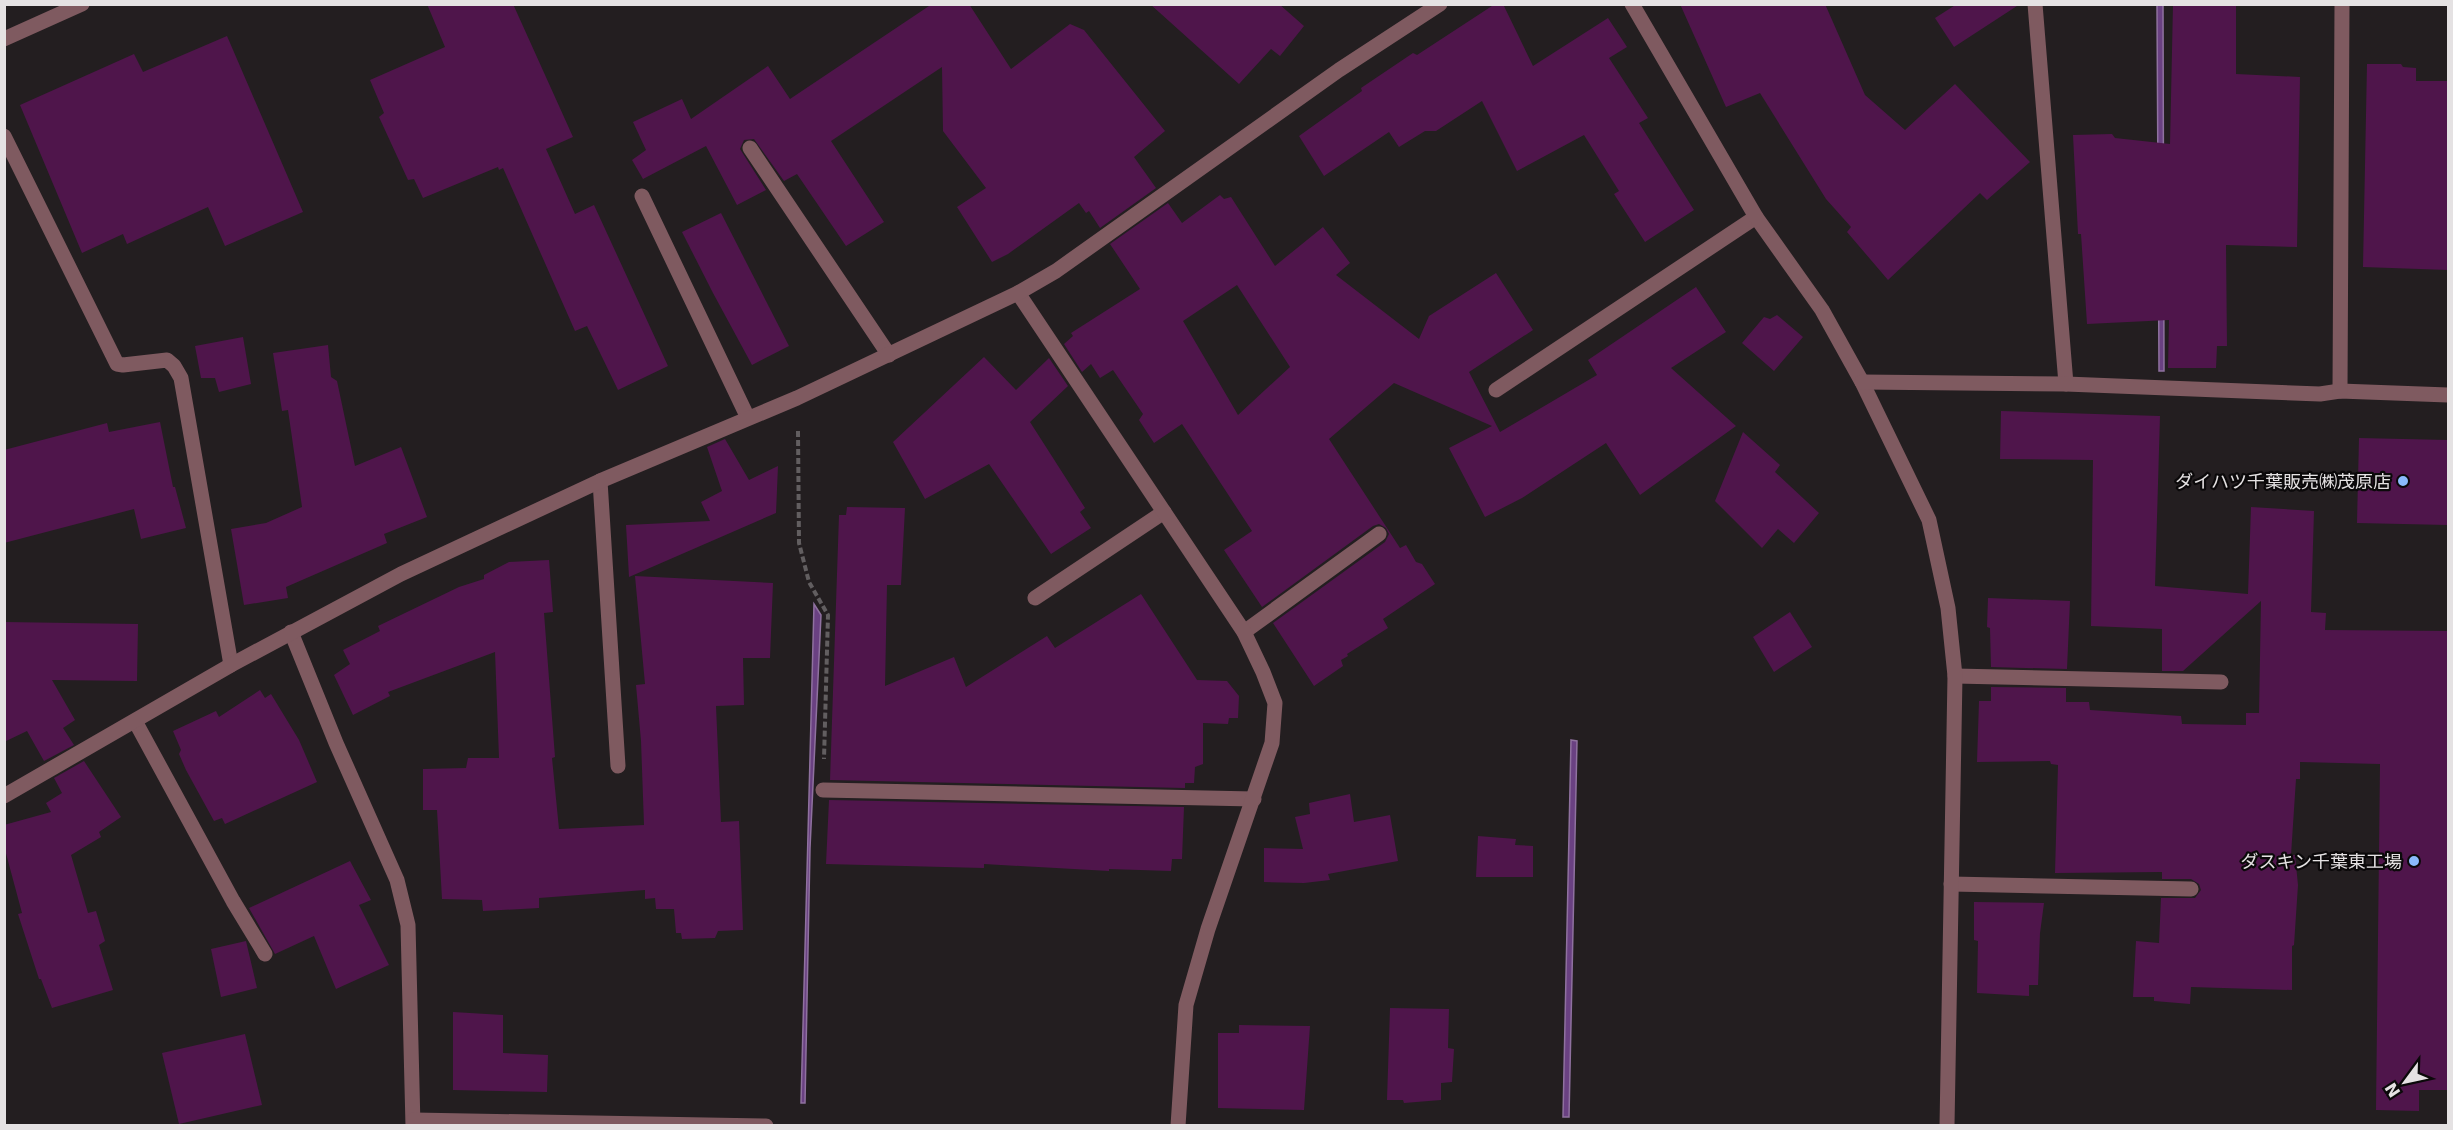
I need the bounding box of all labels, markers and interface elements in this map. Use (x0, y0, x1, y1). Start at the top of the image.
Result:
place label: ダイハツ千葉販売㈱茂原店 (2175, 471, 2391, 492)
marker: ダイハツ千葉販売㈱茂原店 (2396, 474, 2410, 488)
place label: ダスキン千葉東工場 (2241, 851, 2402, 872)
marker: ダスキン千葉東工場 (2407, 854, 2421, 868)
north arrow (2375, 1052, 2435, 1112)
text: N (2381, 1079, 2404, 1101)

